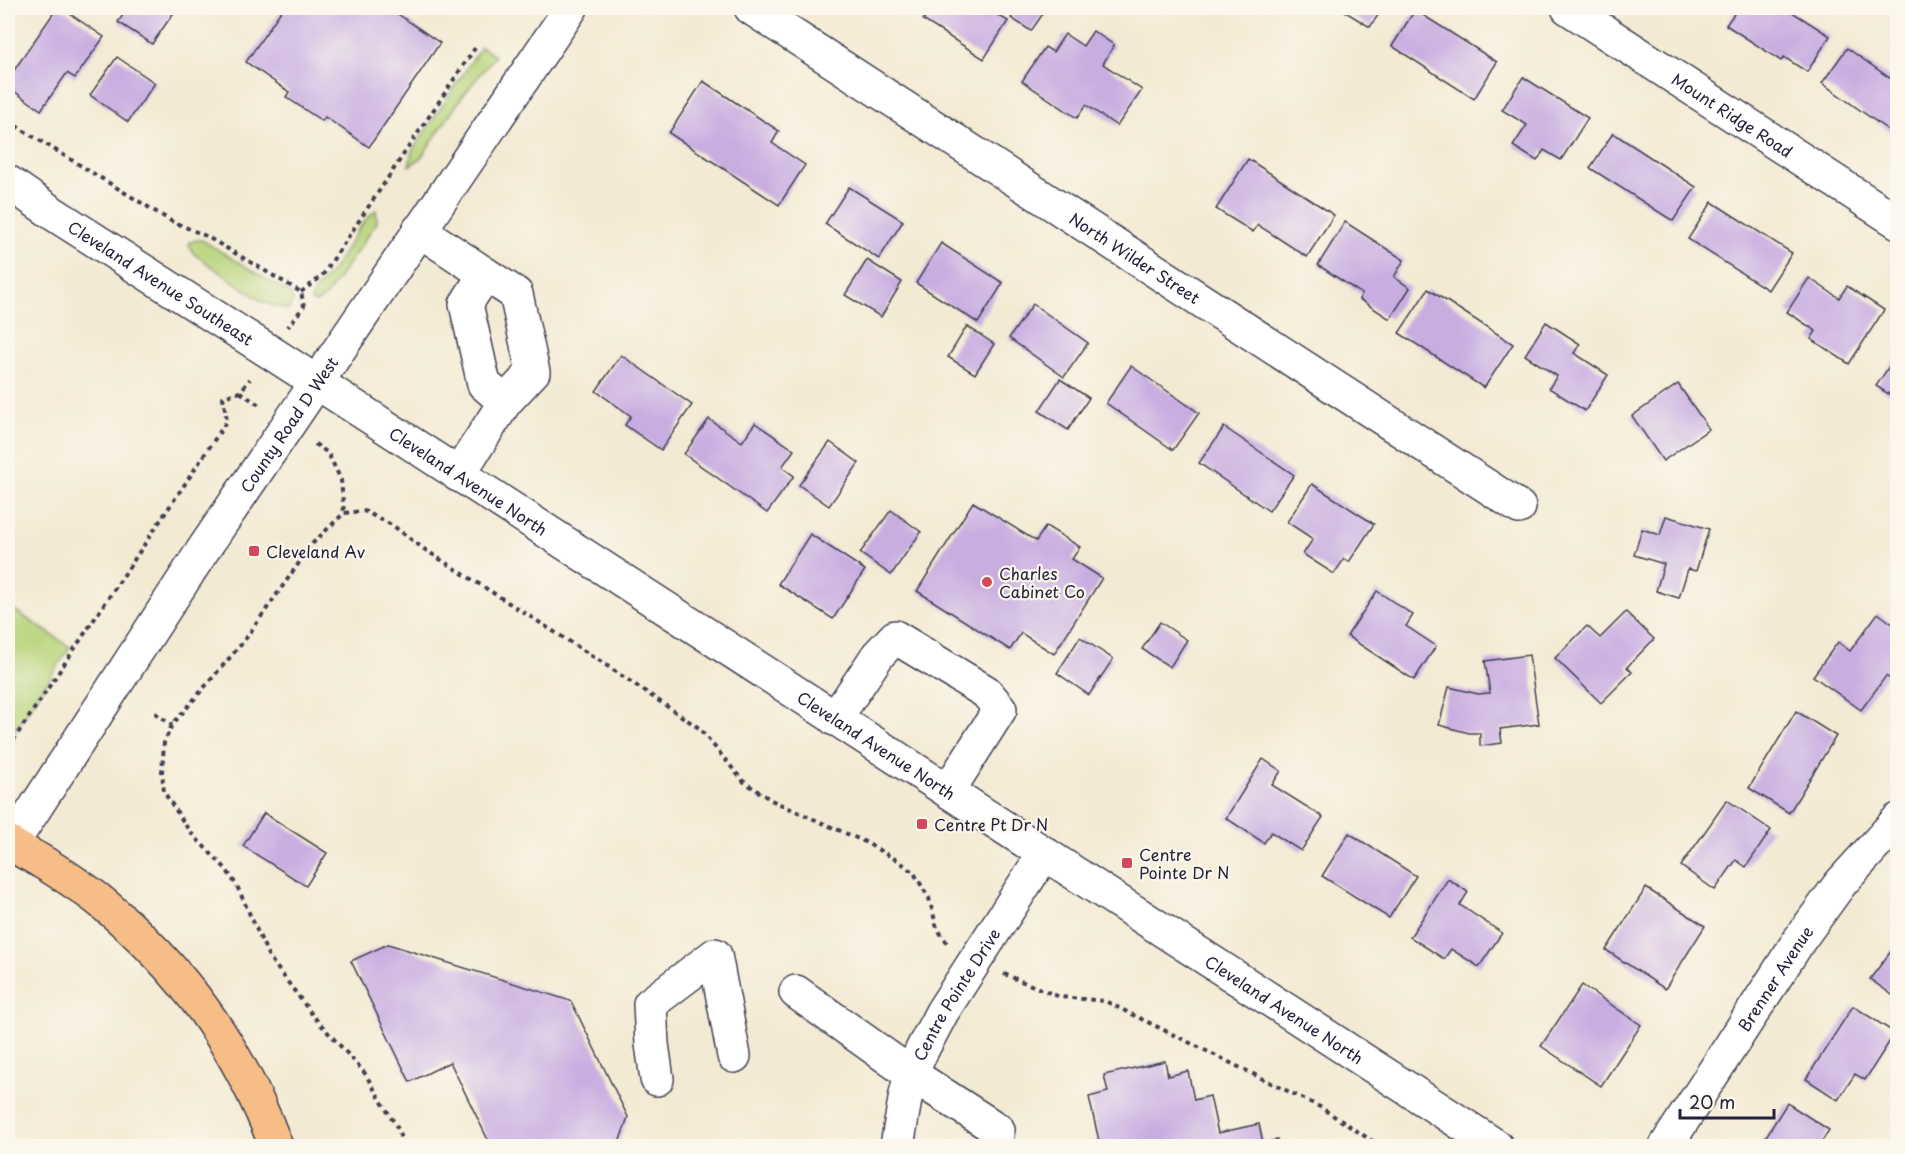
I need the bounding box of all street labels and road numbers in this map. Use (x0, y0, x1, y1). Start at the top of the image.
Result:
street label: Mount Ridge Road (1667, 66, 1798, 163)
street label: North Wilder Street (1065, 206, 1206, 309)
street label: Cleveland Avenue Southeast (64, 214, 258, 351)
street label: County Road D West (234, 352, 343, 497)
street label: Cleveland Avenue North (385, 420, 553, 541)
street label: Cleveland Avenue North (793, 685, 960, 805)
street label: Brenner Avenue (1731, 920, 1818, 1036)
street label: Centre Pointe Drive (907, 923, 1005, 1065)
street label: Cleveland Avenue North (1201, 949, 1368, 1069)

